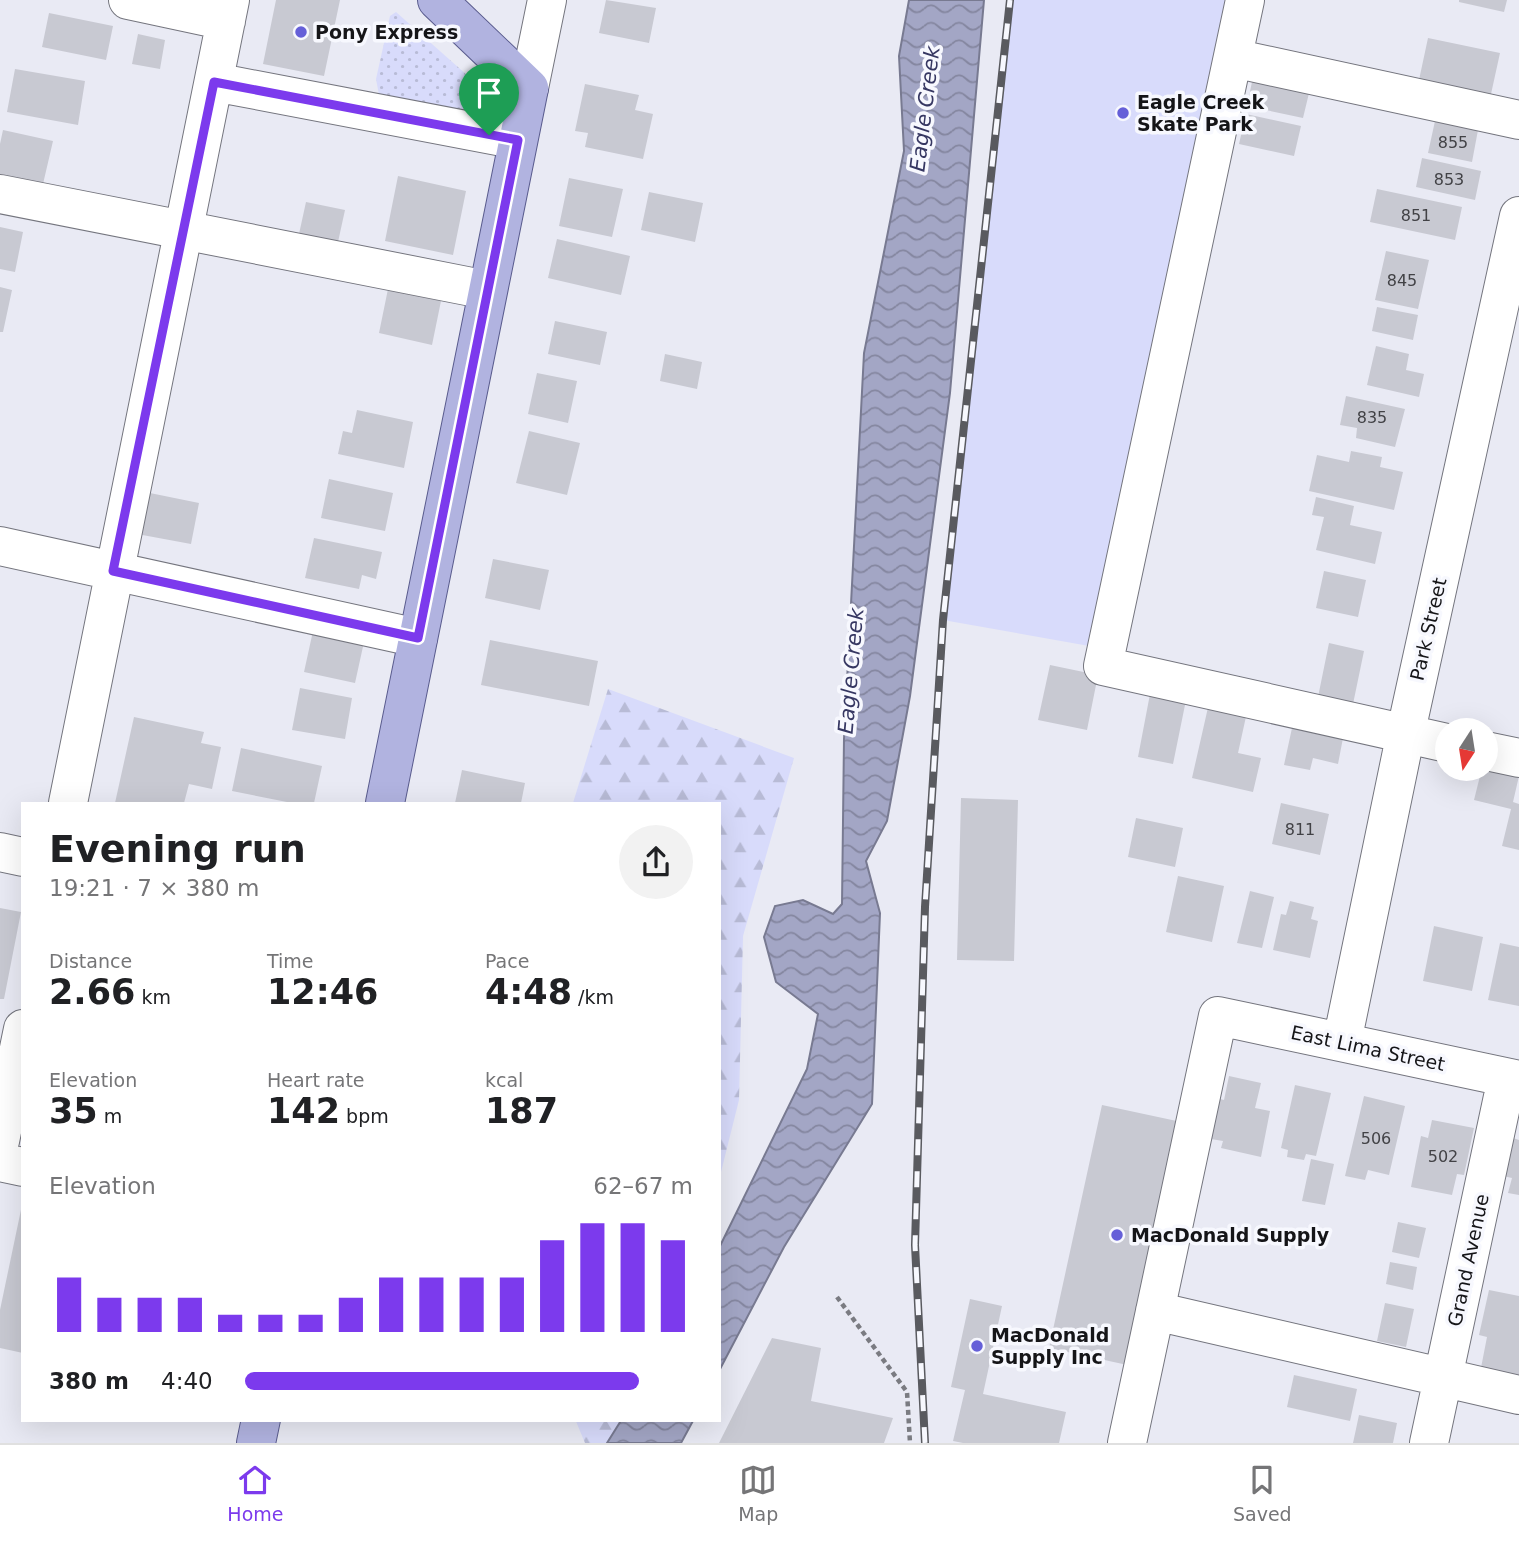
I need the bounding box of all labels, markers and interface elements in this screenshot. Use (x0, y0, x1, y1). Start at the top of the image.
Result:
place label: Pony Express (315, 21, 458, 43)
marker: Pony Express (293, 24, 309, 40)
water label: Eagle Creek (905, 44, 945, 173)
pin (459, 63, 519, 135)
icon: arrive (470, 74, 508, 112)
place label: Eagle Creek Skate Park (1137, 91, 1265, 135)
marker: Eagle Creek Skate Park (1115, 105, 1131, 121)
house number: 855 (1438, 133, 1468, 152)
house number: 853 (1434, 170, 1464, 189)
house number: 851 (1401, 206, 1431, 225)
house number: 845 (1387, 271, 1417, 290)
house number: 835 (1357, 408, 1387, 427)
street label: Park Street (1405, 575, 1451, 683)
water label: Eagle Creek (834, 606, 869, 735)
north arrow (1435, 718, 1498, 780)
map controls (1435, 718, 1498, 781)
house number: 811 (1285, 820, 1315, 839)
button: share (619, 825, 693, 899)
text: Evening run (49, 827, 306, 871)
text: 19:21 · 7 × 380 m (49, 875, 259, 901)
text: Distance (49, 950, 132, 972)
text: Time (267, 950, 314, 972)
text: Pace (485, 950, 529, 972)
text: 2.66 (49, 972, 135, 1012)
text: 12:46 (267, 972, 378, 1012)
text: 4:48 (485, 972, 572, 1012)
text: km (135, 986, 171, 1008)
text: /km (572, 986, 614, 1008)
street label: East Lima Street (1289, 1021, 1447, 1075)
text: Elevation (49, 1069, 137, 1091)
text: Heart rate (267, 1069, 365, 1091)
text: kcal (485, 1069, 523, 1091)
text: 35 (49, 1091, 98, 1131)
text: 142 (267, 1091, 340, 1131)
text: 187 (485, 1091, 558, 1131)
text: m (98, 1105, 122, 1127)
text: bpm (340, 1105, 389, 1127)
house number: 506 (1361, 1129, 1391, 1148)
house number: 502 (1428, 1147, 1458, 1166)
text: Elevation (49, 1173, 156, 1199)
text: 62–67 m (593, 1173, 693, 1199)
street label: Grand Avenue (1443, 1192, 1493, 1328)
place label: MacDonald Supply (1131, 1224, 1330, 1246)
marker: MacDonald Supply (1109, 1227, 1125, 1243)
place label: MacDonald Supply Inc (991, 1324, 1109, 1368)
marker: MacDonald Supply Inc (969, 1338, 985, 1354)
text: 380 m (49, 1368, 129, 1394)
text: 4:40 (161, 1368, 213, 1394)
tab: Home (227, 1461, 283, 1525)
tab: Map (738, 1461, 778, 1525)
tab: Saved (1233, 1461, 1292, 1525)

